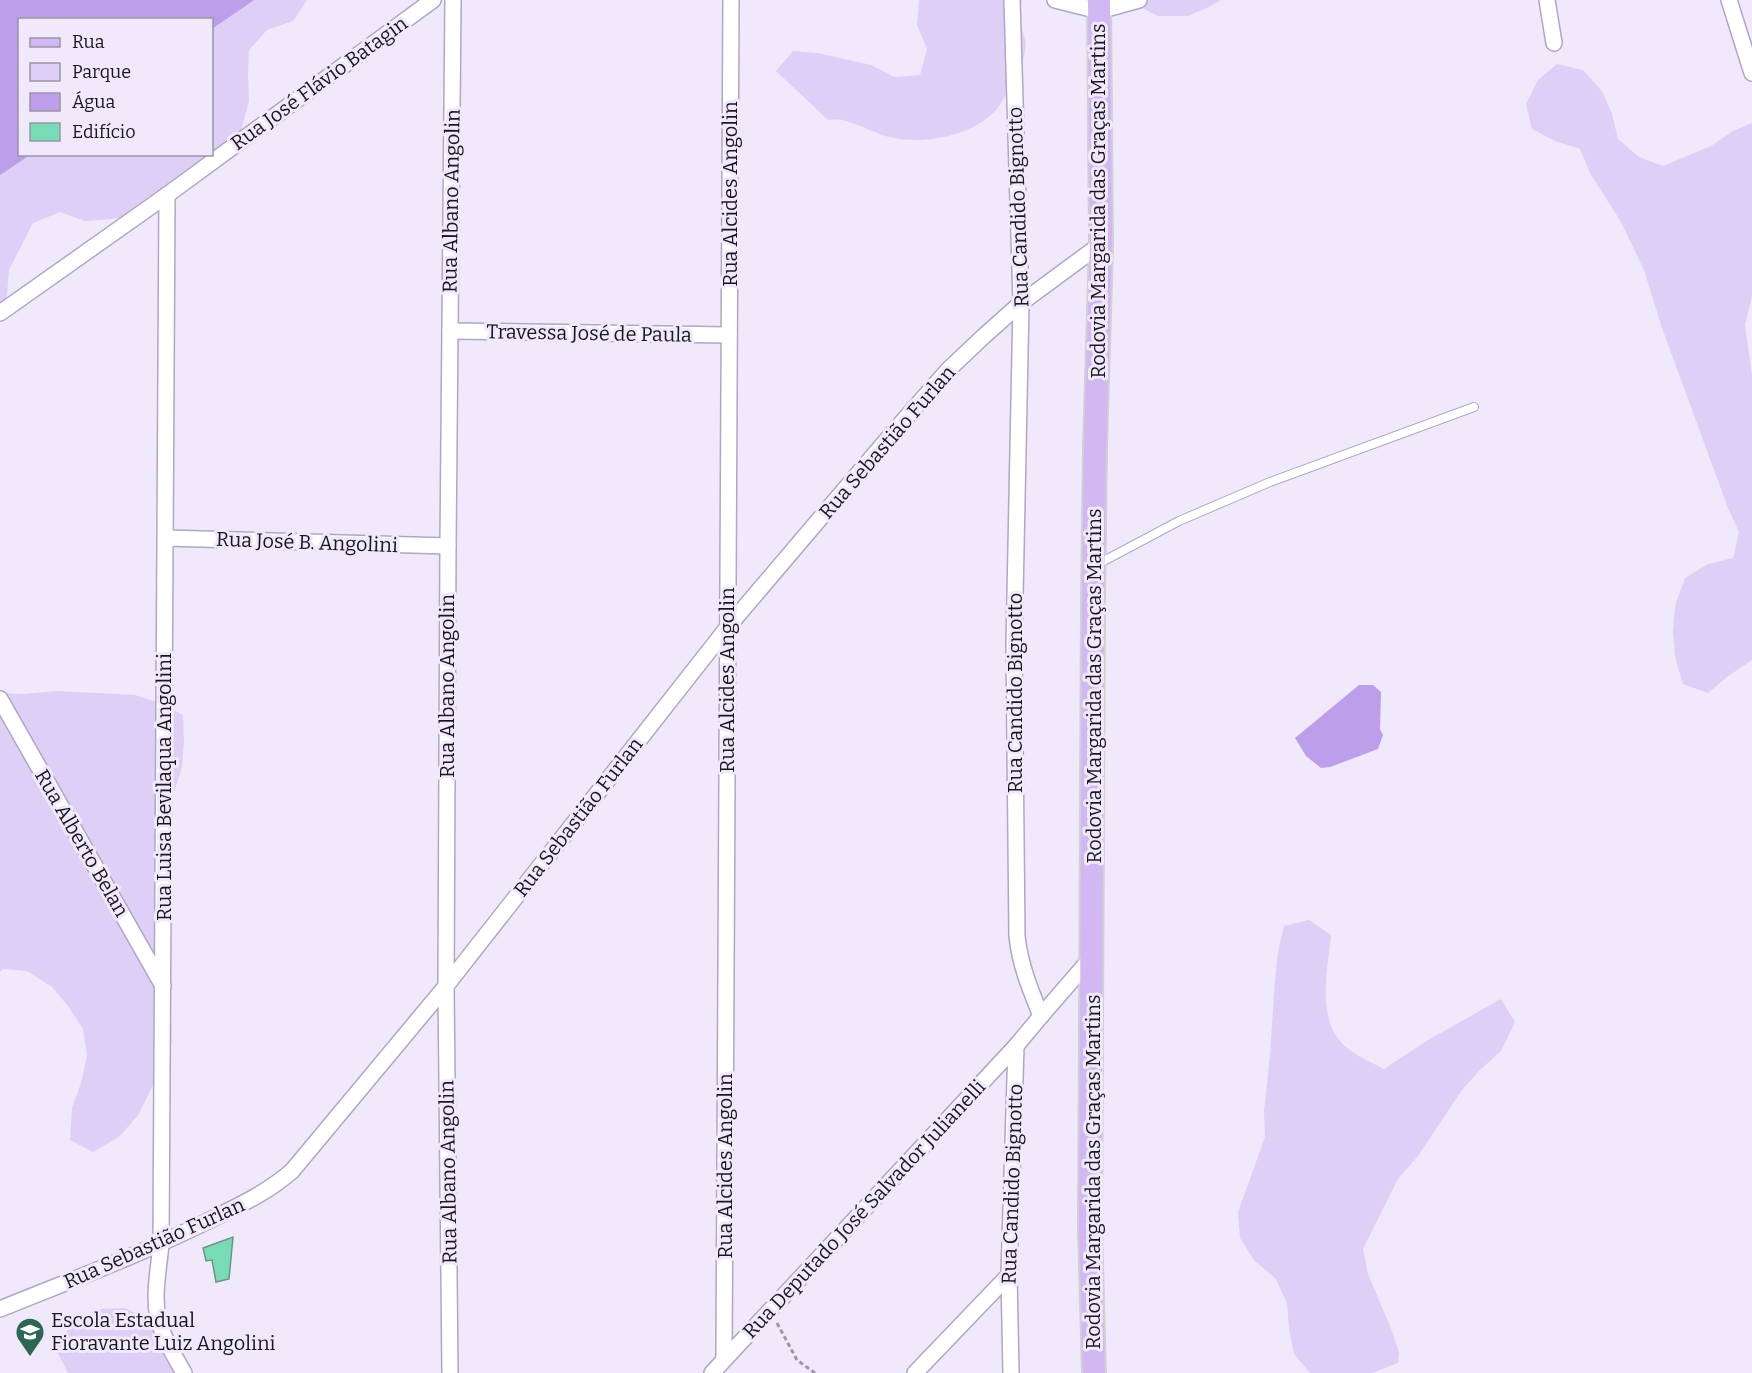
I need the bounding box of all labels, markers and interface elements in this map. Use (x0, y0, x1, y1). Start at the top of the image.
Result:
street label: Rua José Flávio Batagin (226, 11, 412, 155)
legend (18, 18, 213, 156)
street label: Rodovia Margarida das Graças Martins (1086, 23, 1110, 379)
text: Rua (72, 31, 105, 53)
text: Parque (72, 61, 131, 83)
text: Água (72, 91, 116, 113)
street label: Rua Alcides Angolin (718, 101, 742, 287)
street label: Rua Candido Bignotto (1003, 106, 1033, 308)
street label: Rua Albano Angolin (437, 109, 465, 293)
text: Edifício (72, 121, 136, 143)
street label: Travessa José de Paula (486, 319, 692, 347)
street label: Rua Sebastião Furlan (814, 360, 960, 524)
street label: Rodovia Margarida das Graças Martins (1082, 508, 1106, 864)
street label: Rua José B. Angolini (216, 527, 398, 557)
street label: Rua Alcides Angolin (715, 587, 739, 773)
street label: Rua Candido Bignotto (1003, 593, 1027, 793)
street label: Rua Albano Angolin (435, 594, 459, 778)
street label: Rua Luisa Bevilaqua Angolini (152, 653, 176, 921)
street label: Rua Sebastião Furlan (508, 732, 648, 901)
street label: Rua Alberto Belan (30, 765, 134, 921)
street label: Rodovia Margarida das Graças Martins (1081, 994, 1105, 1350)
street label: Rua Alcides Angolin (713, 1073, 737, 1259)
street label: Rua Deputado José Salvador Julianelli (738, 1075, 990, 1343)
street label: Rua Albano Angolin (434, 1080, 462, 1264)
street label: Rua Candido Bignotto (997, 1083, 1027, 1285)
street label: Rua Sebastião Furlan (60, 1192, 248, 1294)
place label: Escola Estadual Fioravante Luiz Angolini (51, 1308, 276, 1355)
school or university icon: Escola Estadual Fioravante Luiz Angolini (14, 1316, 46, 1358)

